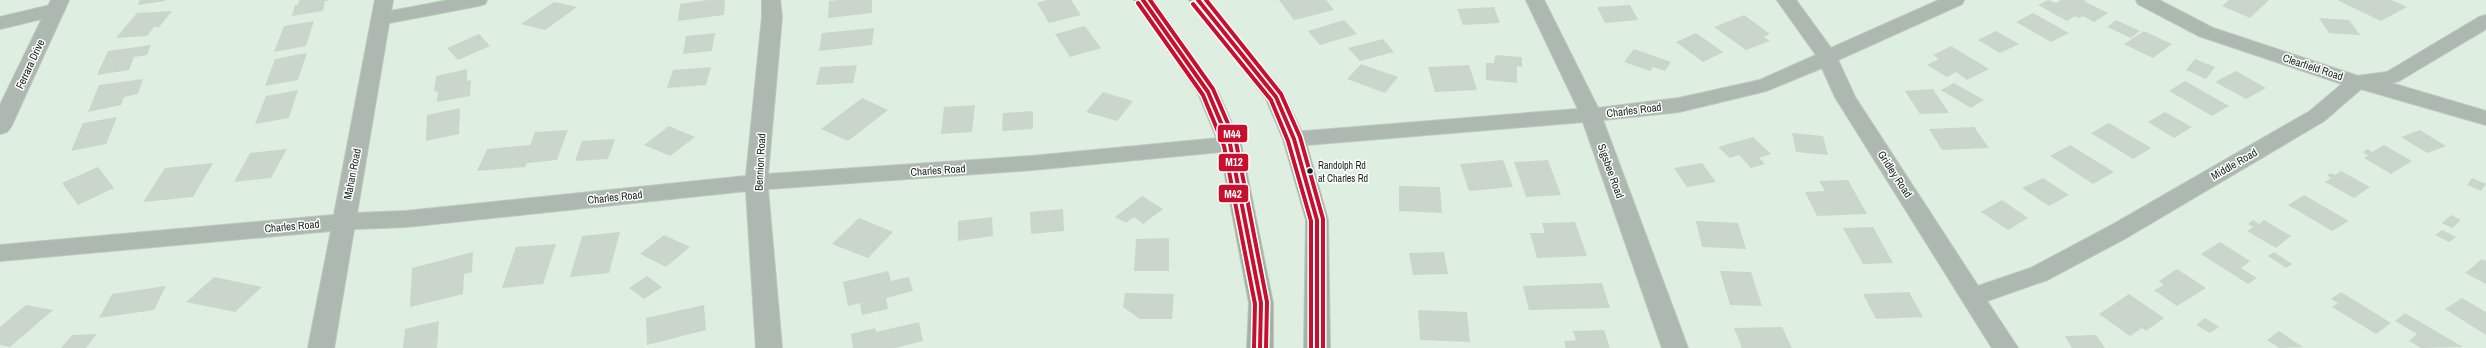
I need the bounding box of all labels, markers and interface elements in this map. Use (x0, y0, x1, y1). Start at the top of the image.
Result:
street label: Ferrara Drive (12, 37, 48, 91)
street label: Clearfield Road (2281, 51, 2345, 83)
street label: Charles Road (1606, 100, 1662, 120)
line badge: M44 (1217, 124, 1248, 143)
text: M44 (1223, 127, 1241, 141)
street label: Bennion Road (752, 133, 768, 191)
street label: Sigsbee Road (1595, 142, 1627, 200)
street label: Middle Road (2208, 145, 2260, 183)
street label: Mahan Road (340, 147, 364, 201)
street label: Gridley Road (1875, 148, 1915, 200)
line badge: M12 (1218, 153, 1249, 172)
text: M12 (1225, 155, 1243, 169)
place label: Randolph Rd at Charles Rd (1318, 159, 1368, 185)
street label: Charles Road (910, 161, 966, 179)
marker: Randolph Rd at Charles Rd (1305, 166, 1315, 176)
line badge: M42 (1218, 184, 1249, 203)
street label: Charles Road (587, 187, 643, 207)
text: M42 (1224, 187, 1242, 201)
street label: Charles Road (264, 217, 320, 235)

